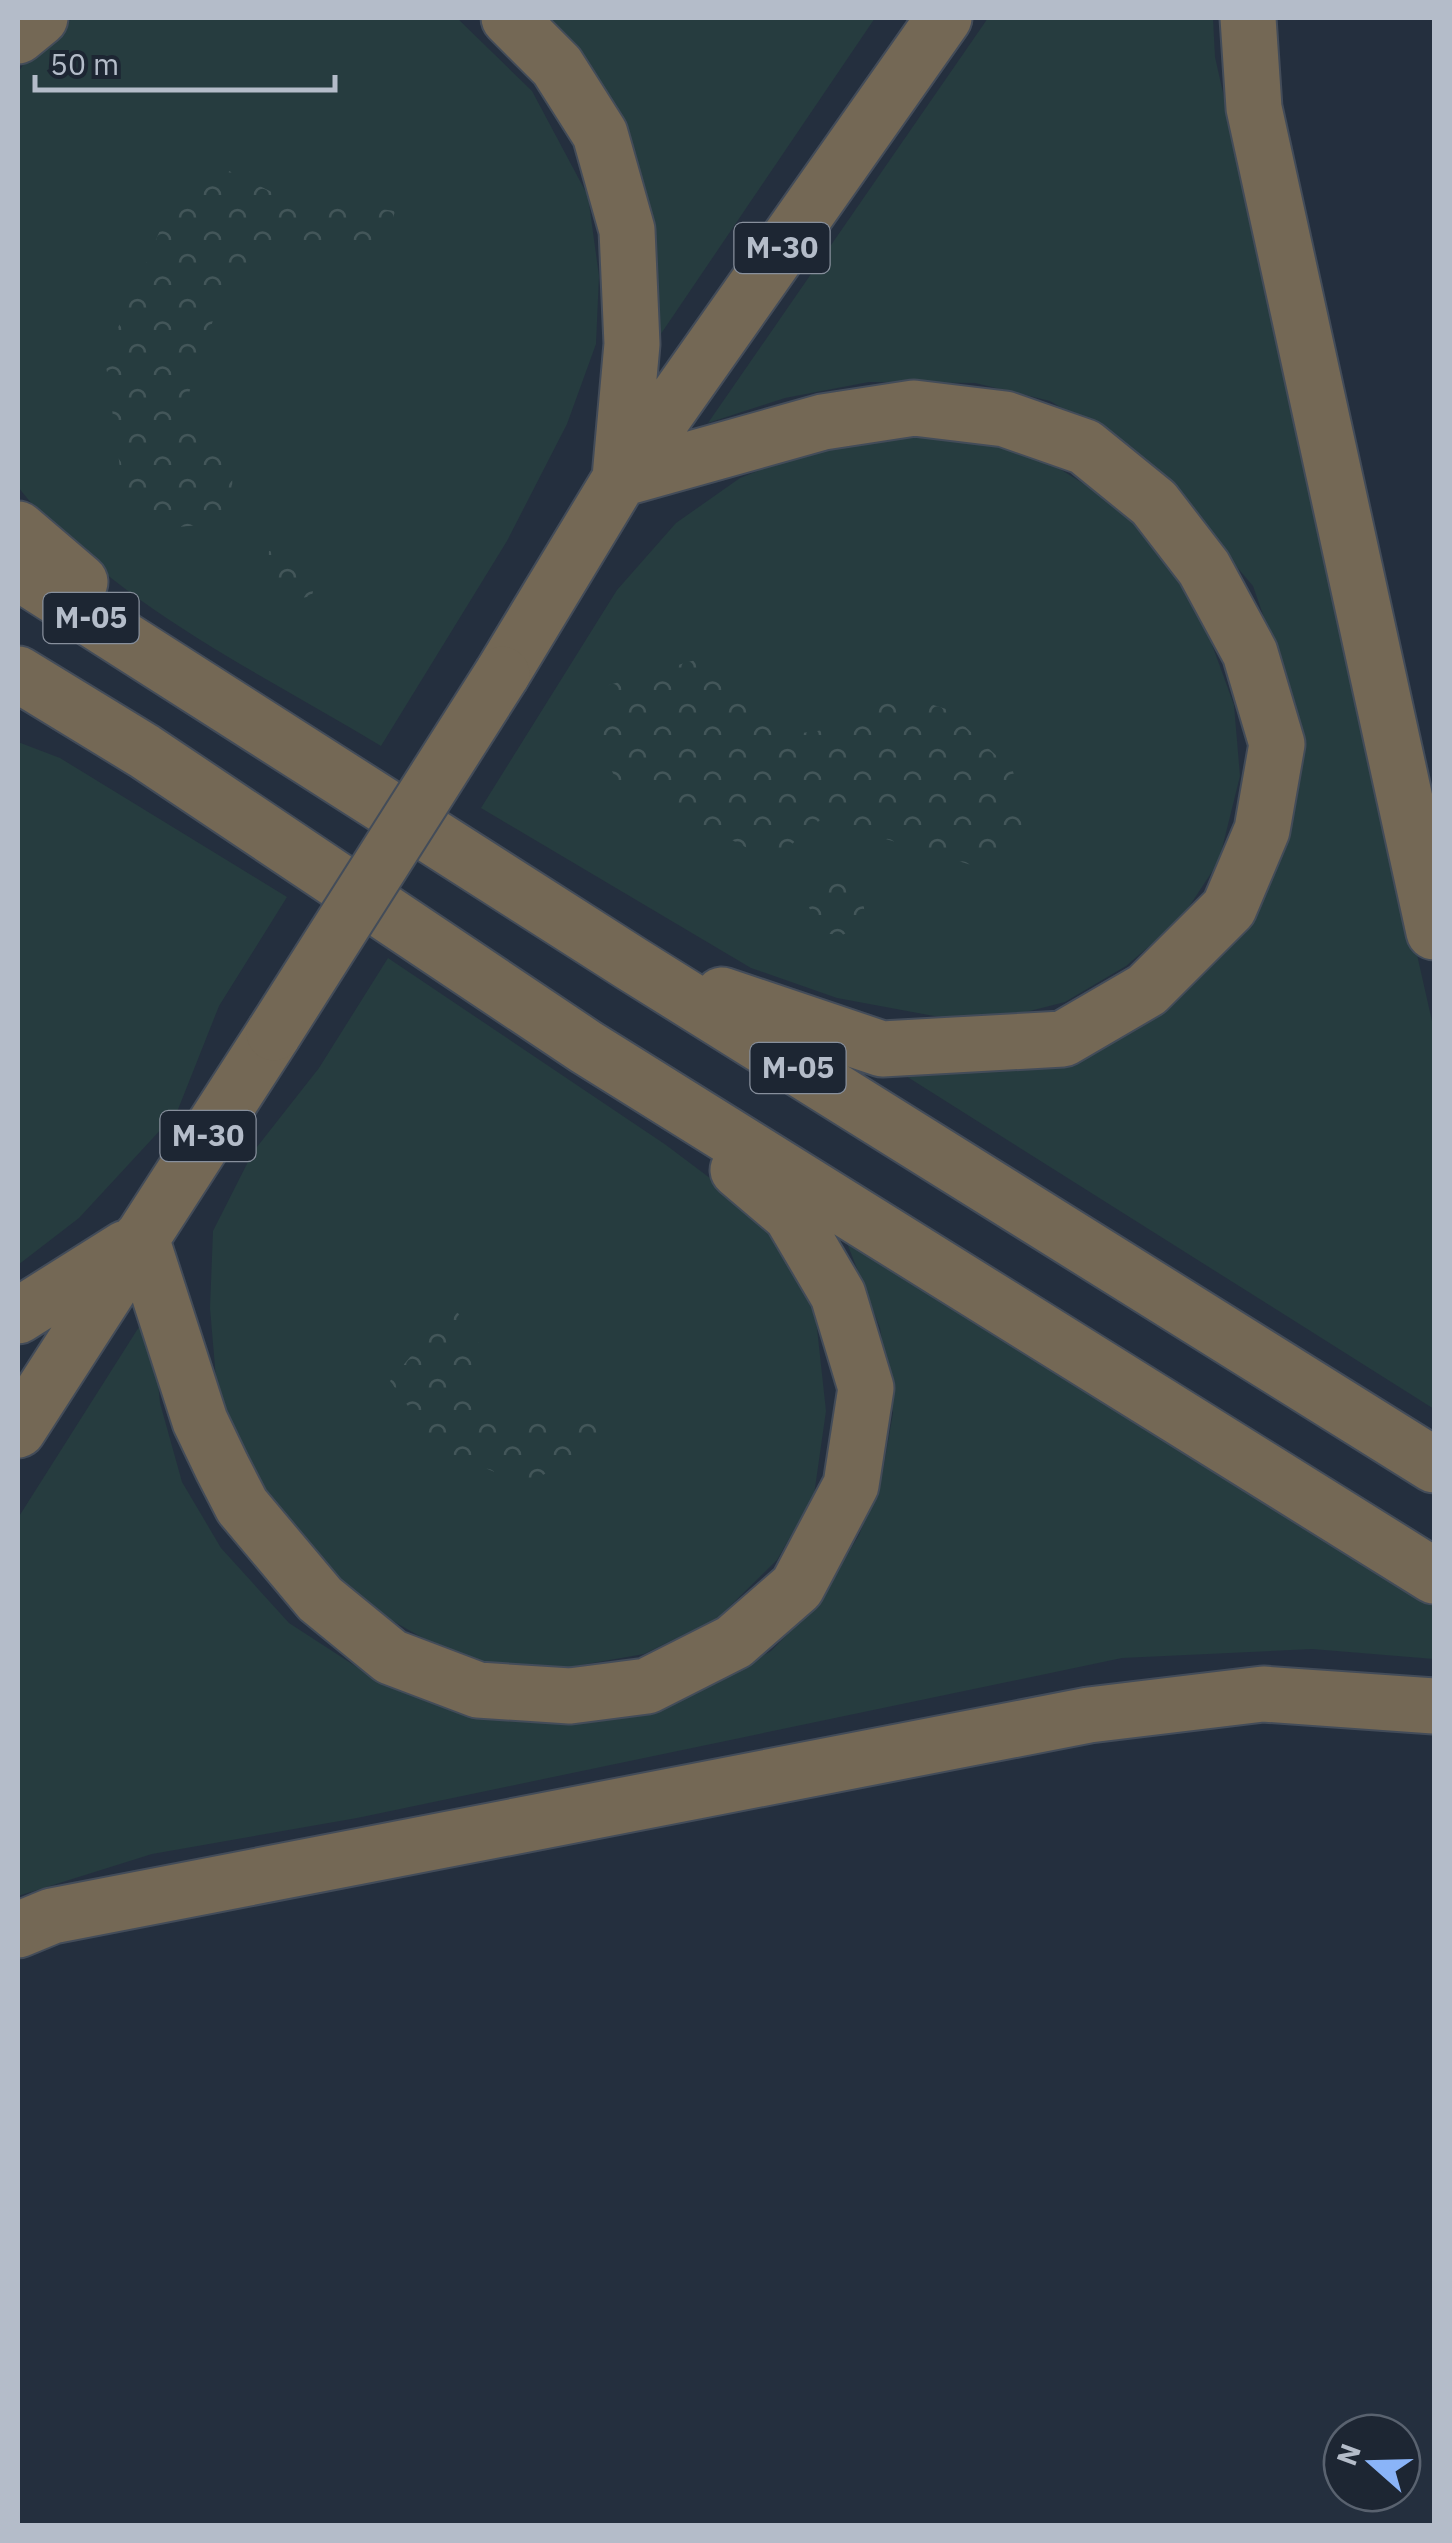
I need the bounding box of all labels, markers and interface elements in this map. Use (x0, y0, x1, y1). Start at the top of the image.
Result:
scale bar (35, 30, 335, 92)
text: 50 m (50, 44, 119, 83)
road number: М-30 (734, 223, 830, 273)
road number: М-05 (44, 593, 138, 643)
road number: М-05 (750, 1043, 846, 1093)
road number: М-30 (160, 1111, 256, 1161)
north arrow (1322, 2413, 1422, 2513)
text: N (1327, 2438, 1369, 2470)

